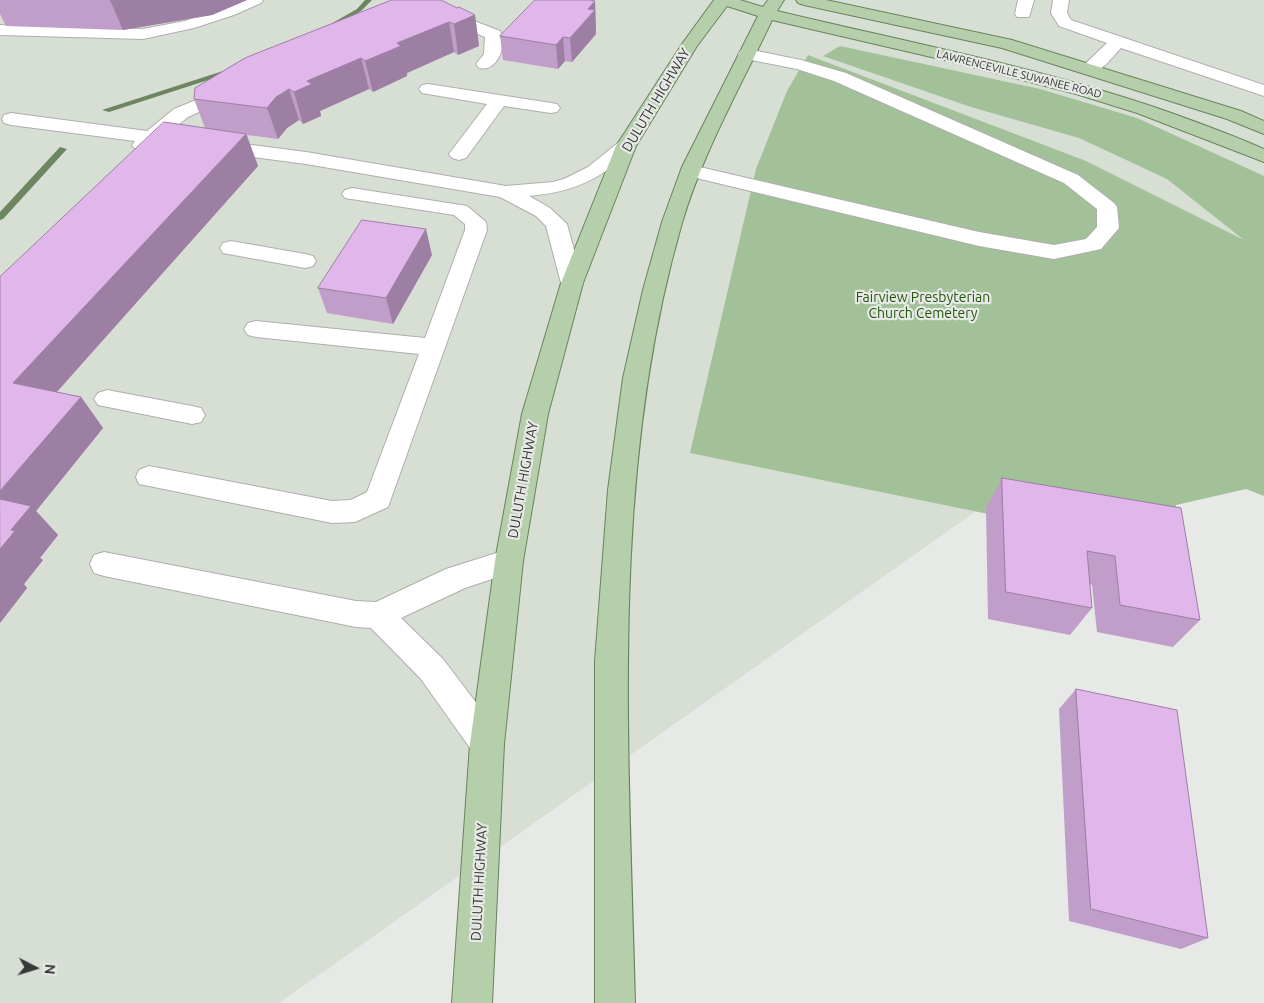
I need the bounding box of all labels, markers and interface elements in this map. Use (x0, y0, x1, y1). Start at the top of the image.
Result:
street label: DULUTH HIGHWAY (618, 45, 694, 155)
street label: LAWRENCEVILLE SUWANEE ROAD (935, 47, 1103, 101)
park label: Fairview Presbyterian Church Cemetery (856, 289, 990, 322)
street label: DULUTH HIGHWAY (504, 420, 542, 540)
street label: DULUTH HIGHWAY (468, 823, 490, 941)
north arrow (10, 943, 60, 993)
text: N (42, 963, 58, 975)

